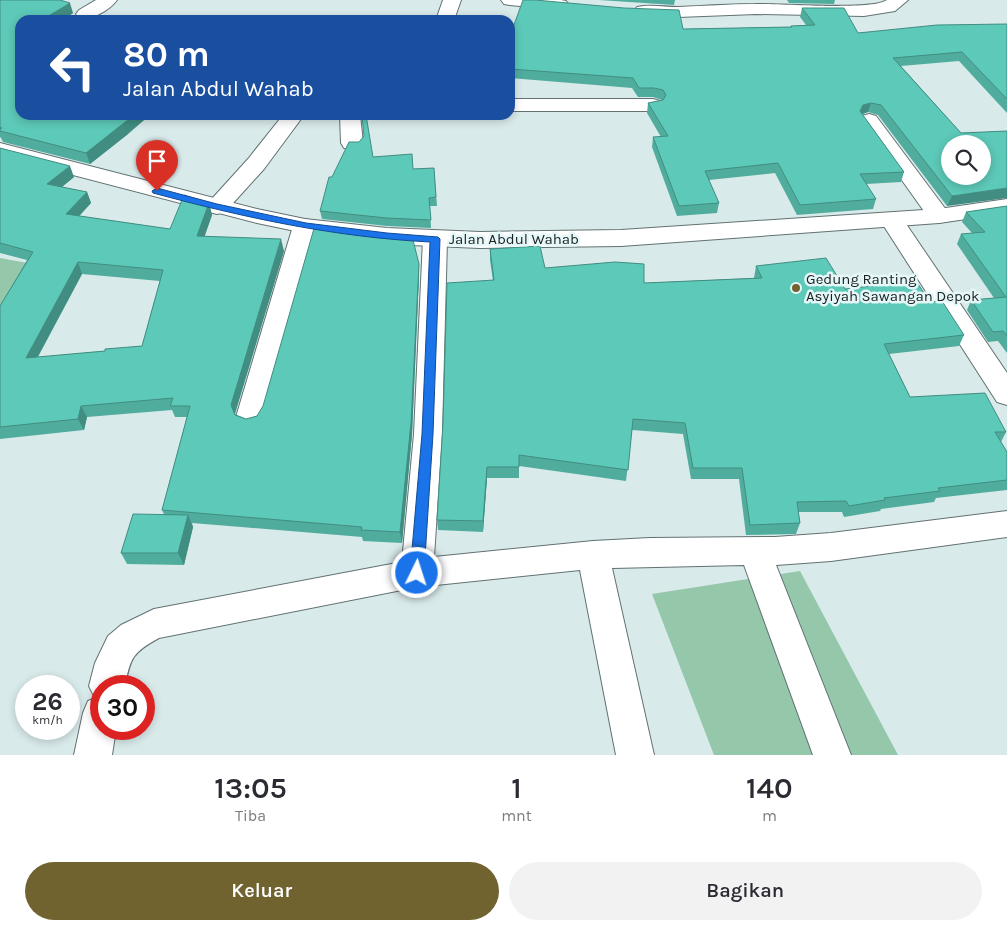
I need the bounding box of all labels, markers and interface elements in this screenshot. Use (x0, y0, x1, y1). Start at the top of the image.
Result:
text: 80 m (123, 34, 210, 75)
icon: left (40, 35, 105, 100)
text: Jalan Abdul Wahab (123, 76, 314, 102)
map controls (941, 135, 991, 185)
button: search (941, 135, 991, 185)
pin (136, 140, 178, 191)
icon: arrive (143, 147, 171, 175)
street label: Jalan Abdul Wahab (449, 230, 579, 248)
place label: Gedung Ranting Asyiyah Sawangan Depok (806, 270, 979, 305)
marker: Gedung Ranting Asyiyah Sawangan Depok (790, 282, 802, 294)
position arrow (390, 546, 442, 598)
speed limit sign: 30 (90, 675, 155, 740)
text: 26 (32, 687, 63, 716)
text: km/h (32, 713, 63, 727)
text: 13:05 (214, 770, 287, 806)
text: 1 (511, 770, 522, 806)
text: 140 (746, 770, 793, 806)
text: Tiba (235, 806, 266, 825)
text: mnt (501, 806, 532, 825)
text: m (762, 806, 777, 825)
button: Keluar (25, 862, 499, 920)
button: Bagikan (509, 862, 982, 920)

